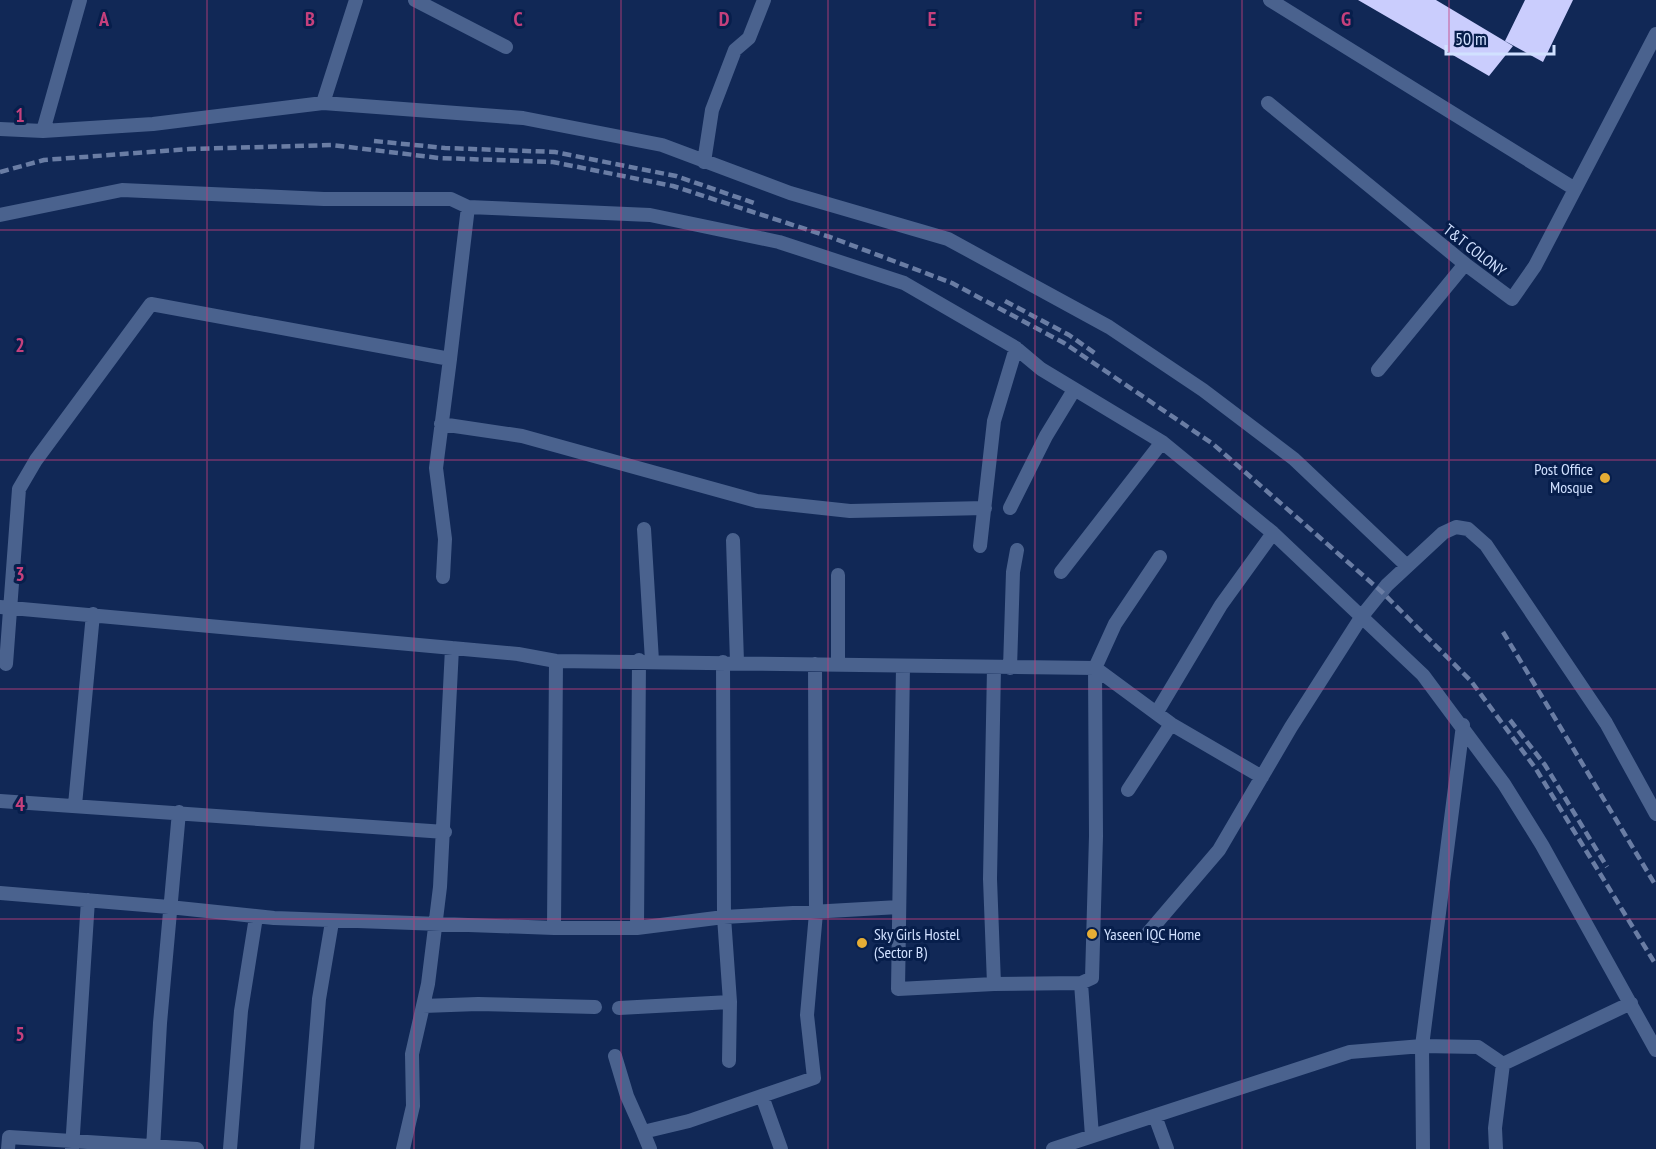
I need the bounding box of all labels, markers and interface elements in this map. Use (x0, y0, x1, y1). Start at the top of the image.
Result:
text: A (98, 6, 110, 32)
text: B (305, 6, 315, 32)
text: C (513, 6, 523, 32)
text: D (719, 6, 730, 32)
text: E (928, 6, 936, 32)
text: F (1134, 6, 1142, 32)
text: G (1341, 6, 1351, 32)
scale bar (1446, 18, 1554, 56)
text: 50 m (1455, 27, 1487, 50)
text: 1 (15, 102, 25, 128)
street label: T&T COLONY (1440, 219, 1511, 281)
text: 2 (15, 332, 25, 358)
place label: Post Office Mosque (1534, 459, 1593, 497)
marker: Post Office Mosque (1598, 471, 1612, 485)
text: 3 (15, 561, 25, 587)
text: 4 (15, 791, 25, 817)
place label: Sky Girls Hostel (Sector B) (874, 924, 960, 962)
place label: Yaseen IQC Home (1104, 924, 1201, 944)
marker: Yaseen IQC Home (1085, 927, 1099, 941)
marker: Sky Girls Hostel (Sector B) (855, 936, 869, 950)
text: 5 (15, 1021, 25, 1047)

